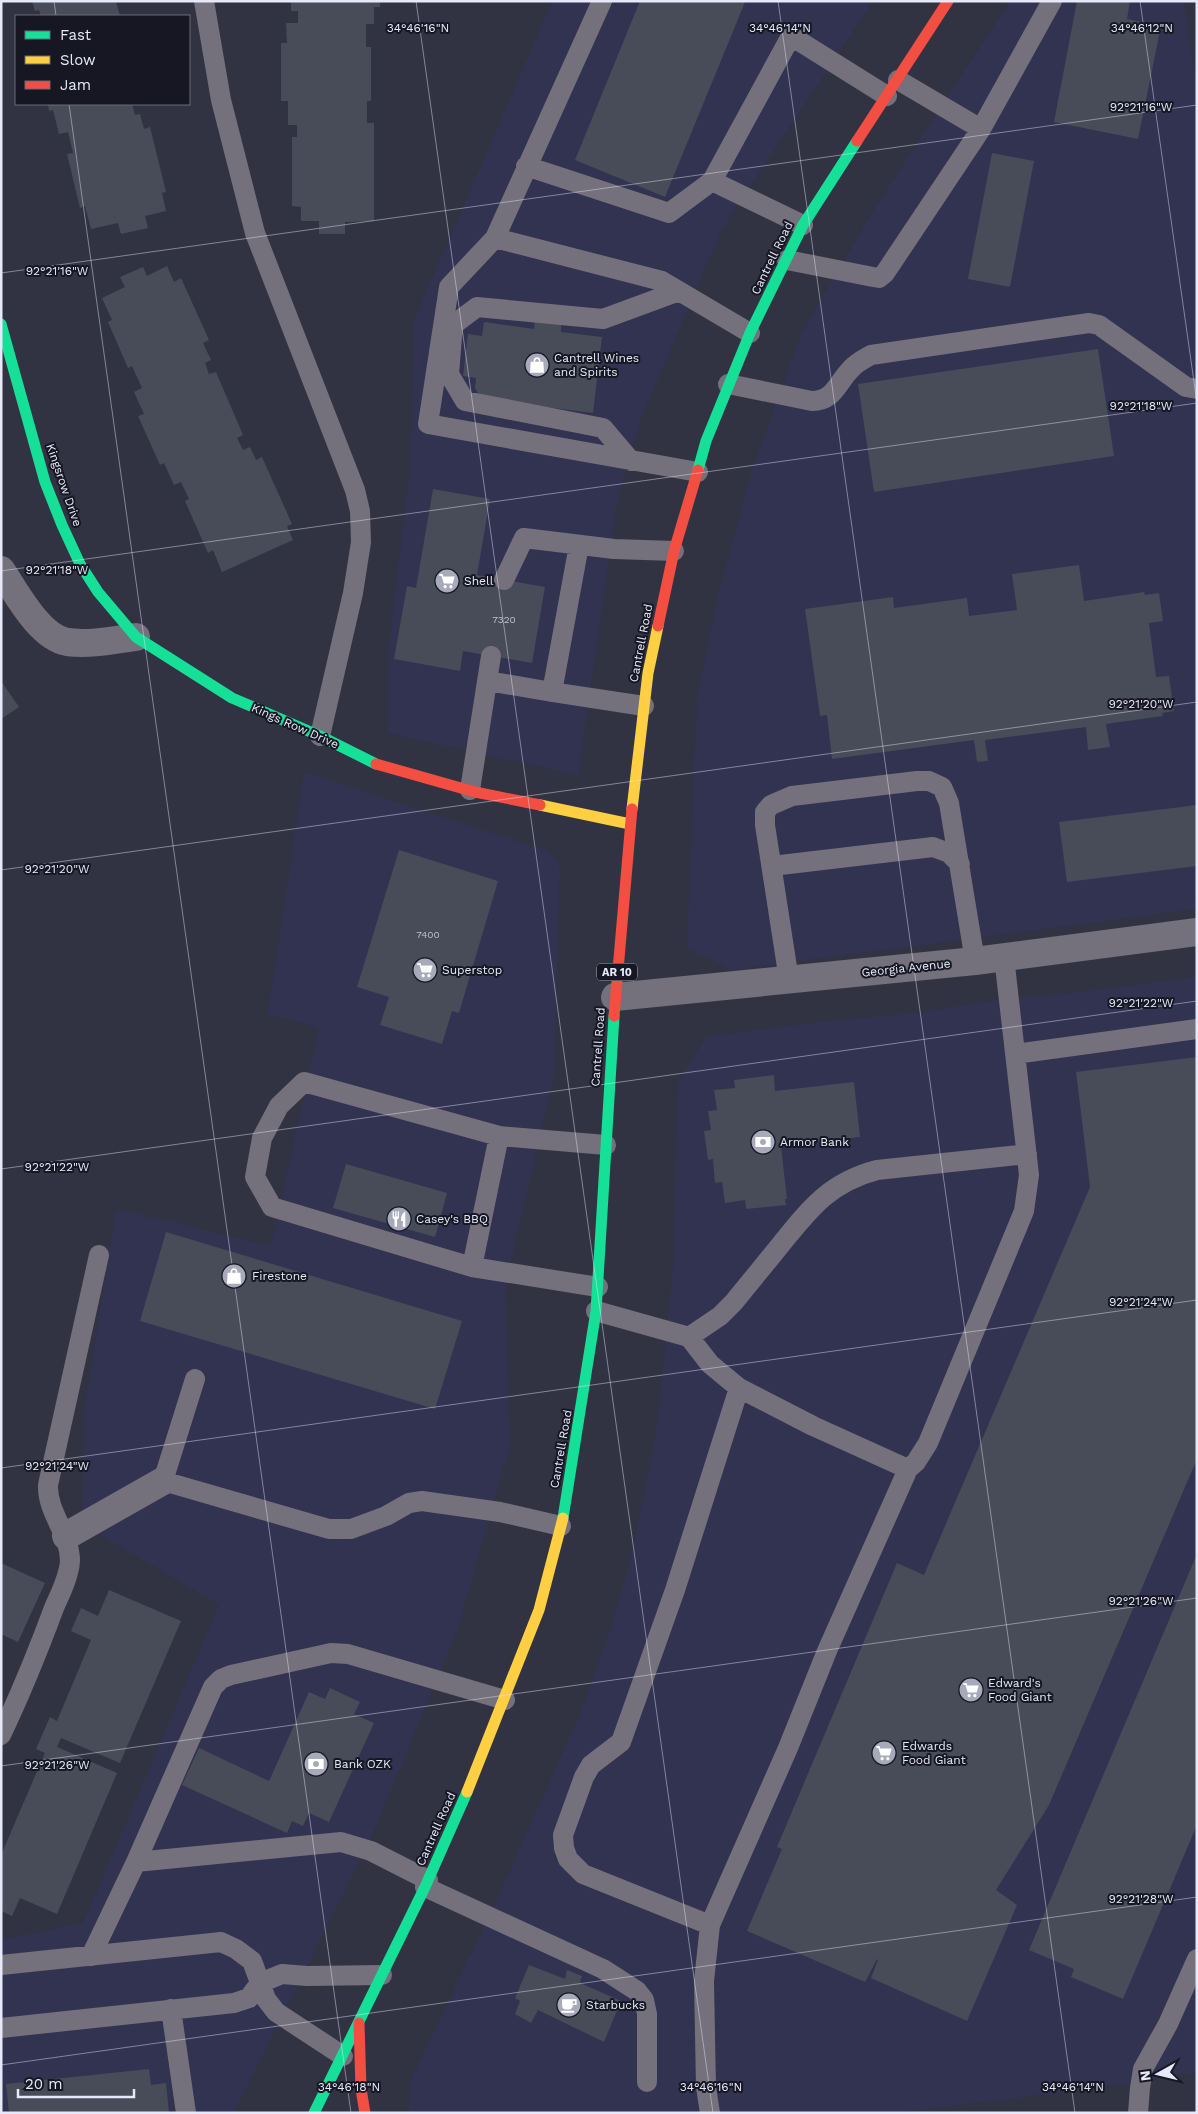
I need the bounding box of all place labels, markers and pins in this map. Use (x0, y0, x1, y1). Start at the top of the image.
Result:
place label: Cantrell Wines and Spirits (554, 351, 639, 379)
shop icon: Cantrell Wines and Spirits (524, 352, 550, 378)
supermarket icon: Shell (434, 568, 460, 594)
place label: Shell (464, 574, 494, 588)
supermarket icon: Superstop (412, 957, 438, 983)
place label: Superstop (442, 963, 502, 977)
bank icon: Armor Bank (750, 1129, 776, 1155)
place label: Armor Bank (780, 1135, 849, 1149)
restaurant icon: Casey's BBQ (386, 1206, 412, 1232)
place label: Casey's BBQ (416, 1212, 488, 1226)
shop icon: Firestone (221, 1263, 247, 1289)
place label: Firestone (252, 1269, 307, 1283)
place label: Edward's Food Giant (988, 1676, 1052, 1704)
supermarket icon: Edward's Food Giant (958, 1677, 984, 1703)
place label: Edwards Food Giant (902, 1739, 966, 1767)
supermarket icon: Edwards Food Giant (871, 1740, 897, 1766)
bank icon: Bank OZK (303, 1751, 329, 1777)
place label: Bank OZK (334, 1757, 391, 1771)
cafe icon: Starbucks (556, 1992, 582, 2018)
place label: Starbucks (586, 1998, 645, 2012)

